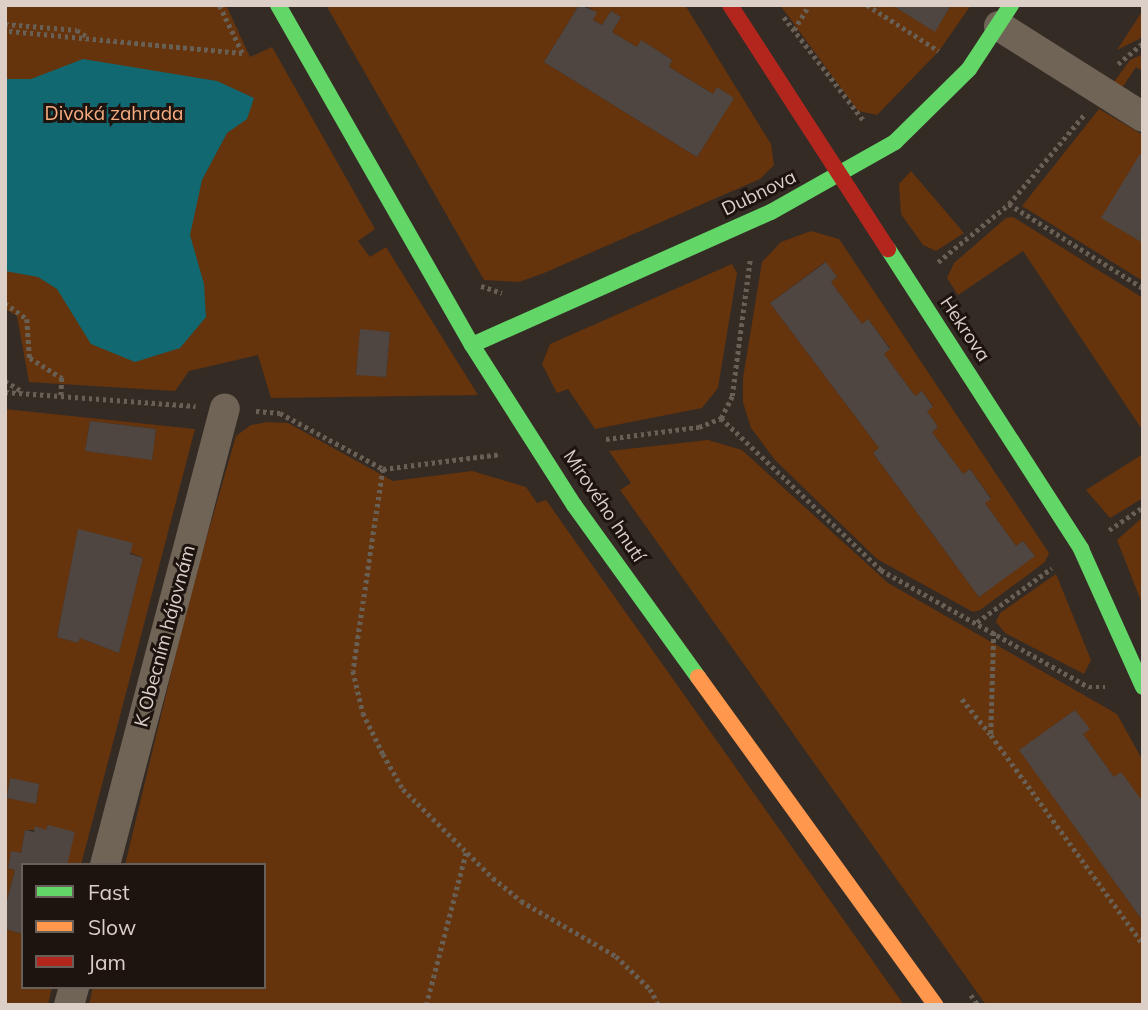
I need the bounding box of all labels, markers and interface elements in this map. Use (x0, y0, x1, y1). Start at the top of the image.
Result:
park label: Divoká zahrada (45, 103, 183, 125)
street label: Dubnova (718, 165, 800, 221)
street label: Hekrova (935, 292, 995, 366)
street label: Mírového hnutí (558, 446, 650, 566)
street label: K Obecním hájovnám (130, 543, 200, 729)
legend (21, 863, 266, 989)
text: Fast (88, 879, 130, 905)
text: Slow (88, 914, 136, 940)
text: Jam (88, 949, 126, 975)

